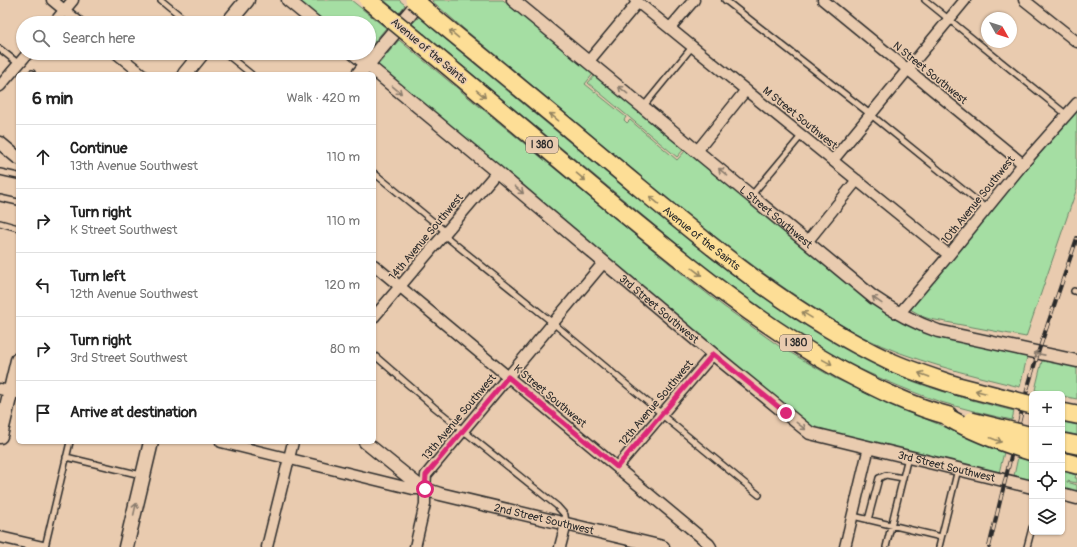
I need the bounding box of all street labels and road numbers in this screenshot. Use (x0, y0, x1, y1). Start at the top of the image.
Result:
street label: Avenue of the Saints (388, 15, 470, 87)
street label: N Street Southwest (890, 39, 970, 107)
street label: M Street Southwest (760, 84, 840, 152)
road number: I 380 (526, 137, 558, 153)
street label: 10th Avenue Southwest (938, 153, 1018, 247)
street label: L Street Southwest (737, 183, 816, 251)
street label: 14th Avenue Southwest (386, 191, 466, 283)
street label: Avenue of the Saints (660, 203, 743, 273)
street label: 3rd Street Southwest (617, 272, 702, 346)
road number: I 380 (780, 335, 812, 351)
street label: 12th Avenue Southwest (616, 357, 696, 449)
street label: K Street Southwest (511, 362, 589, 431)
street label: 13th Avenue Southwest (419, 371, 499, 463)
street label: 3rd Street Southwest (897, 448, 997, 484)
street label: 2nd Street Southwest (493, 501, 596, 537)

